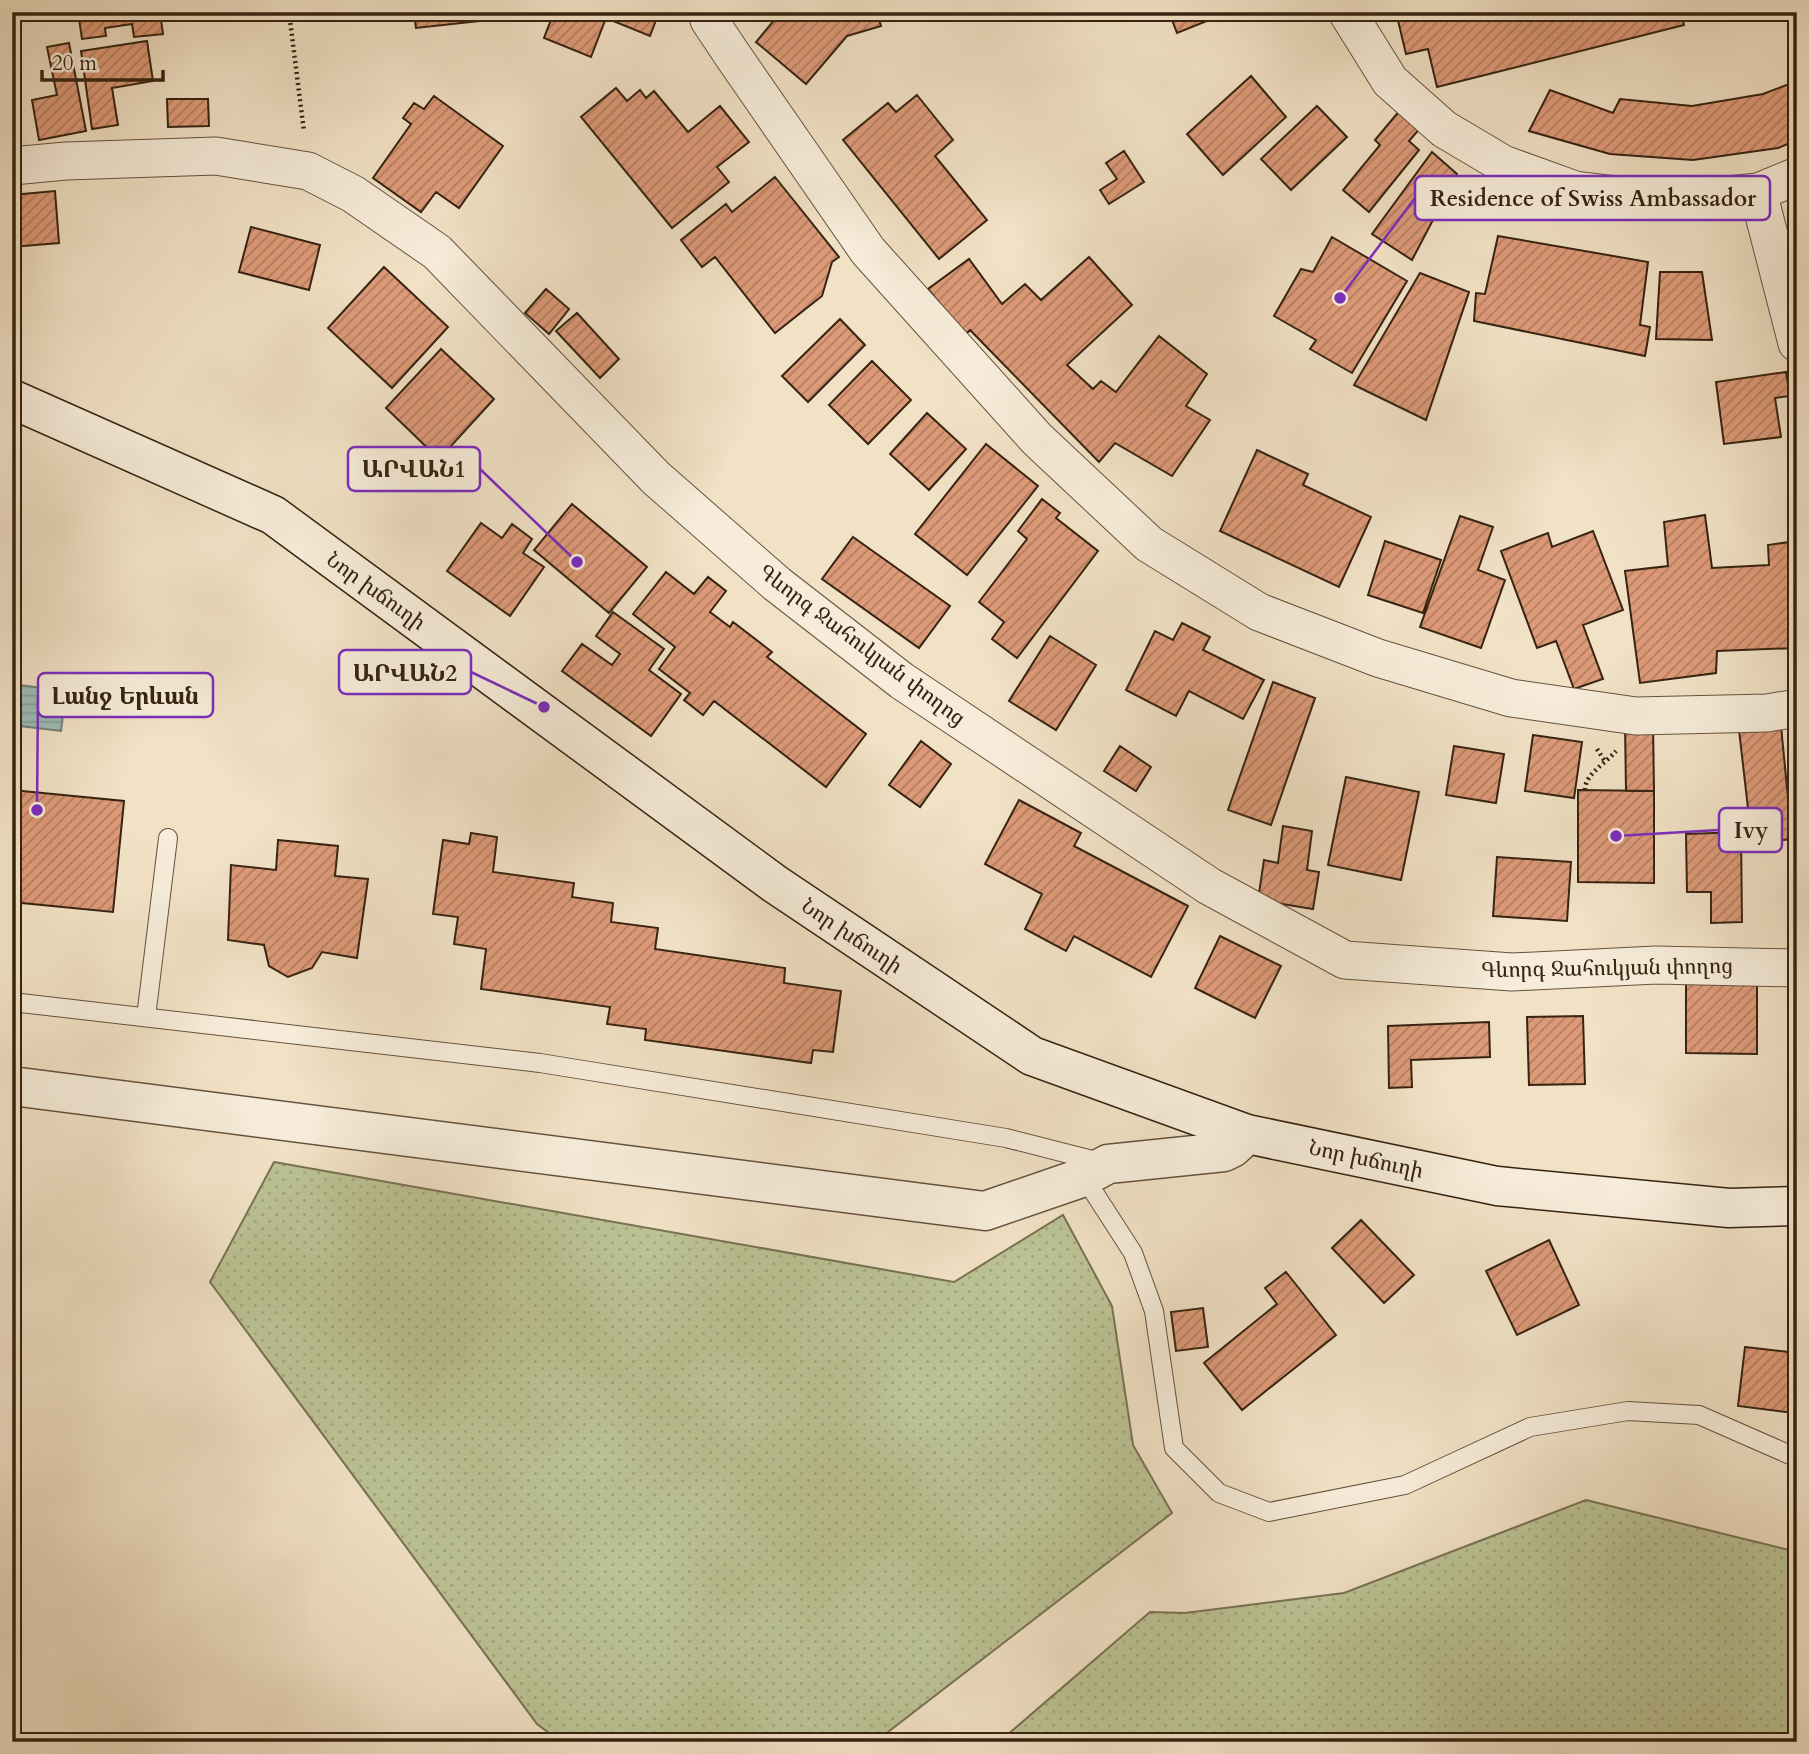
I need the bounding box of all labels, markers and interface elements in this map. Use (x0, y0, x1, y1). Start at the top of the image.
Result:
scale bar (42, 38, 163, 82)
text: 20 m (52, 49, 97, 78)
callout: Residence of Swiss Ambassador (1415, 176, 1770, 220)
text: Residence of Swiss Ambassador (1430, 183, 1757, 214)
callout: ԱՐՎԱՆ1 (348, 447, 480, 491)
text: ԱՐՎԱՆ1 (362, 454, 466, 485)
street label: Նոր խճուղի (320, 546, 431, 637)
street label: Գևորգ Ջահուկյան փողոց (752, 558, 971, 733)
callout: ԱՐՎԱՆ2 (339, 650, 471, 694)
text: ԱՐՎԱՆ2 (353, 658, 457, 689)
callout: Լանջ Երևան (38, 673, 213, 717)
text: Լանջ Երևան (51, 681, 199, 712)
callout: Ivy (1719, 808, 1782, 852)
text: Ivy (1734, 815, 1768, 846)
street label: Նոր խճուղի (795, 892, 908, 981)
street label: Գևորգ Ջահուկյան փողոց (1481, 952, 1733, 985)
street label: Նոր խճուղի (1306, 1133, 1426, 1186)

